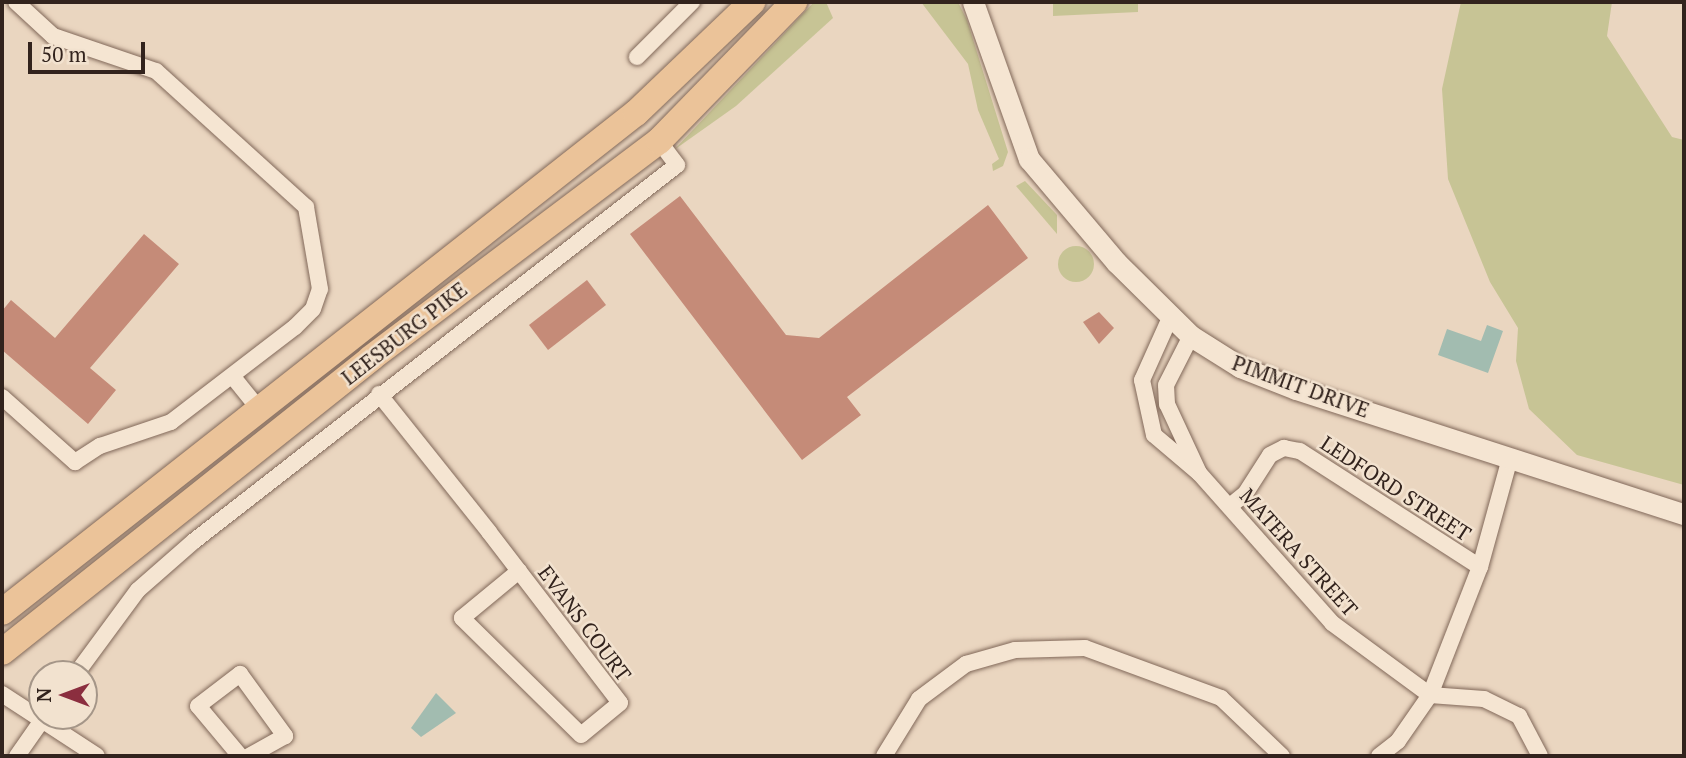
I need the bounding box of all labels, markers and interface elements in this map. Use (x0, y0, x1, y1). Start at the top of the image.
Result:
scale bar (32, 28, 149, 72)
text: 50 m (41, 40, 87, 68)
street label: LEESBURG PIKE (336, 276, 472, 390)
street label: PIMMIT DRIVE (1229, 350, 1373, 422)
street label: LEDFORD STREET (1316, 430, 1476, 546)
street label: MATERA STREET (1235, 483, 1363, 621)
street label: EVANS COURT (533, 560, 637, 686)
north arrow (28, 660, 98, 730)
text: N (31, 688, 56, 702)

